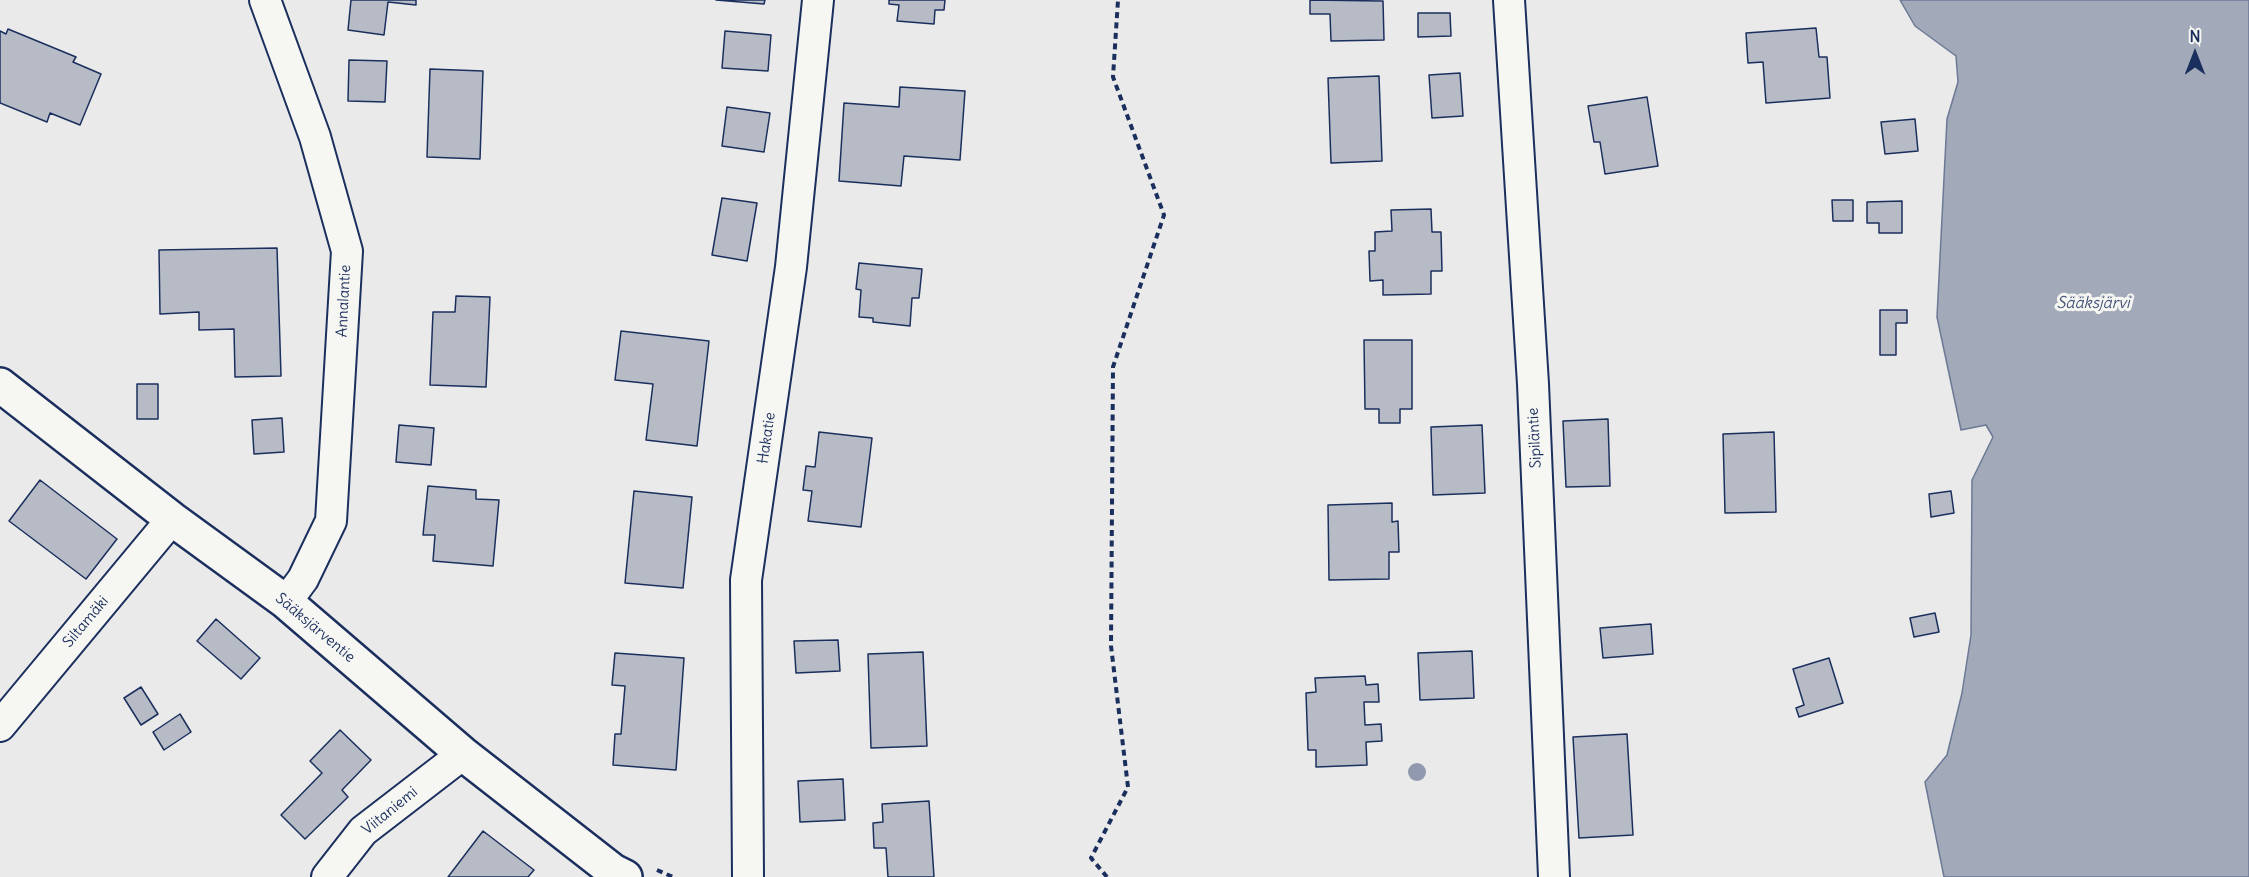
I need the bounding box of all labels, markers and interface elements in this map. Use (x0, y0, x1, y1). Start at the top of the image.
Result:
north arrow (2165, 24, 2225, 84)
text: N (2189, 26, 2201, 46)
street label: Annalantie (333, 264, 355, 338)
water label: Sääksjärvi (2056, 293, 2130, 313)
street label: Sipiläntie (1524, 407, 1546, 469)
street label: Hakatie (754, 411, 780, 465)
street label: Sääksjärventie (272, 590, 358, 666)
street label: Siltamäki (59, 593, 113, 651)
street label: Viitaniemi (359, 783, 421, 839)

